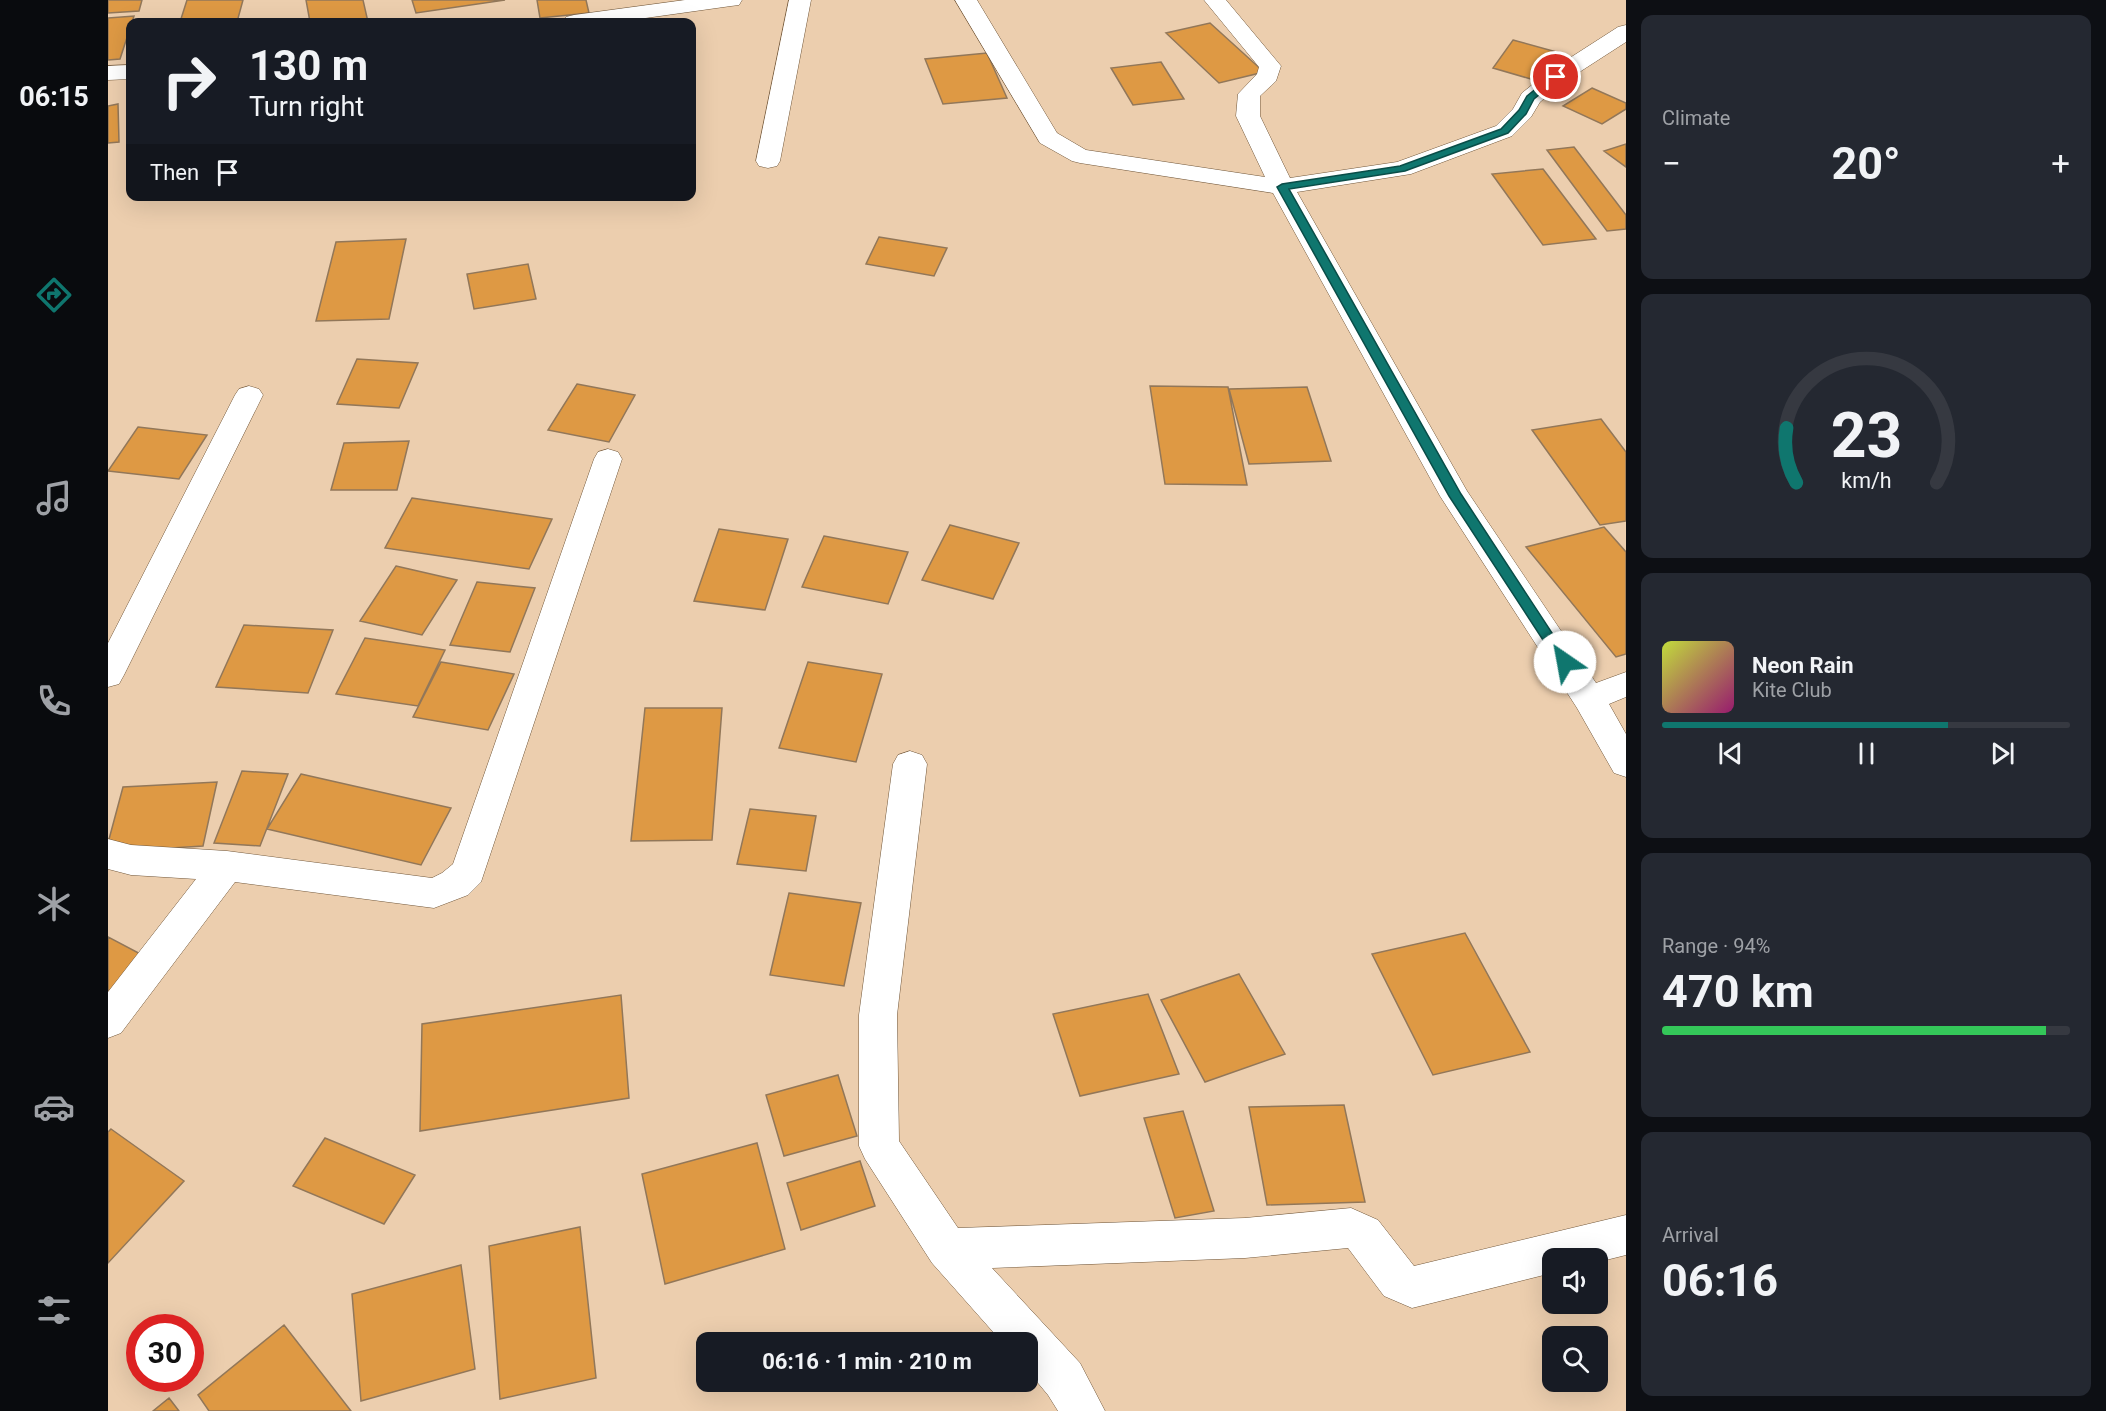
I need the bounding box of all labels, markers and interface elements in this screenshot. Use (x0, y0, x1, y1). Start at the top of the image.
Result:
text: 130 m (249, 41, 368, 90)
icon: right (150, 42, 228, 120)
pin (1530, 51, 1581, 102)
icon: arrive (1539, 60, 1572, 93)
text: 06:15 (19, 81, 89, 113)
text: Turn right (249, 91, 364, 123)
text: Climate (1662, 106, 1730, 130)
text: 20° (1831, 137, 1901, 190)
text: − (1662, 144, 1681, 183)
text: + (2051, 144, 2070, 183)
icon: arrive (211, 156, 244, 189)
text: Then (150, 160, 199, 185)
icon: directions (33, 274, 75, 316)
text: 23 (1830, 399, 1902, 472)
text: km/h (1841, 469, 1891, 494)
icon: music (33, 477, 75, 519)
position arrow (1533, 630, 1597, 694)
text: Neon Rain (1752, 653, 1854, 678)
text: Kite Club (1752, 678, 1832, 702)
icon: phone (33, 680, 75, 722)
icon: previous (1714, 737, 1747, 770)
icon: pause (1850, 737, 1883, 770)
icon: next (1986, 737, 2019, 770)
icon: climate (33, 883, 75, 925)
text: Range · 94% (1662, 934, 1770, 958)
text: 470 km (1662, 965, 1814, 1018)
icon: car (33, 1086, 75, 1128)
text: Arrival (1662, 1223, 1719, 1247)
map controls (1542, 1248, 1608, 1392)
button: sound (1542, 1248, 1608, 1314)
text: 06:16 (1662, 1254, 1778, 1307)
icon: filters (33, 1289, 75, 1331)
speed limit sign: 30 (126, 1314, 204, 1392)
button: search (1542, 1326, 1608, 1392)
text: 06:16 · 1 min · 210 m (762, 1349, 972, 1374)

